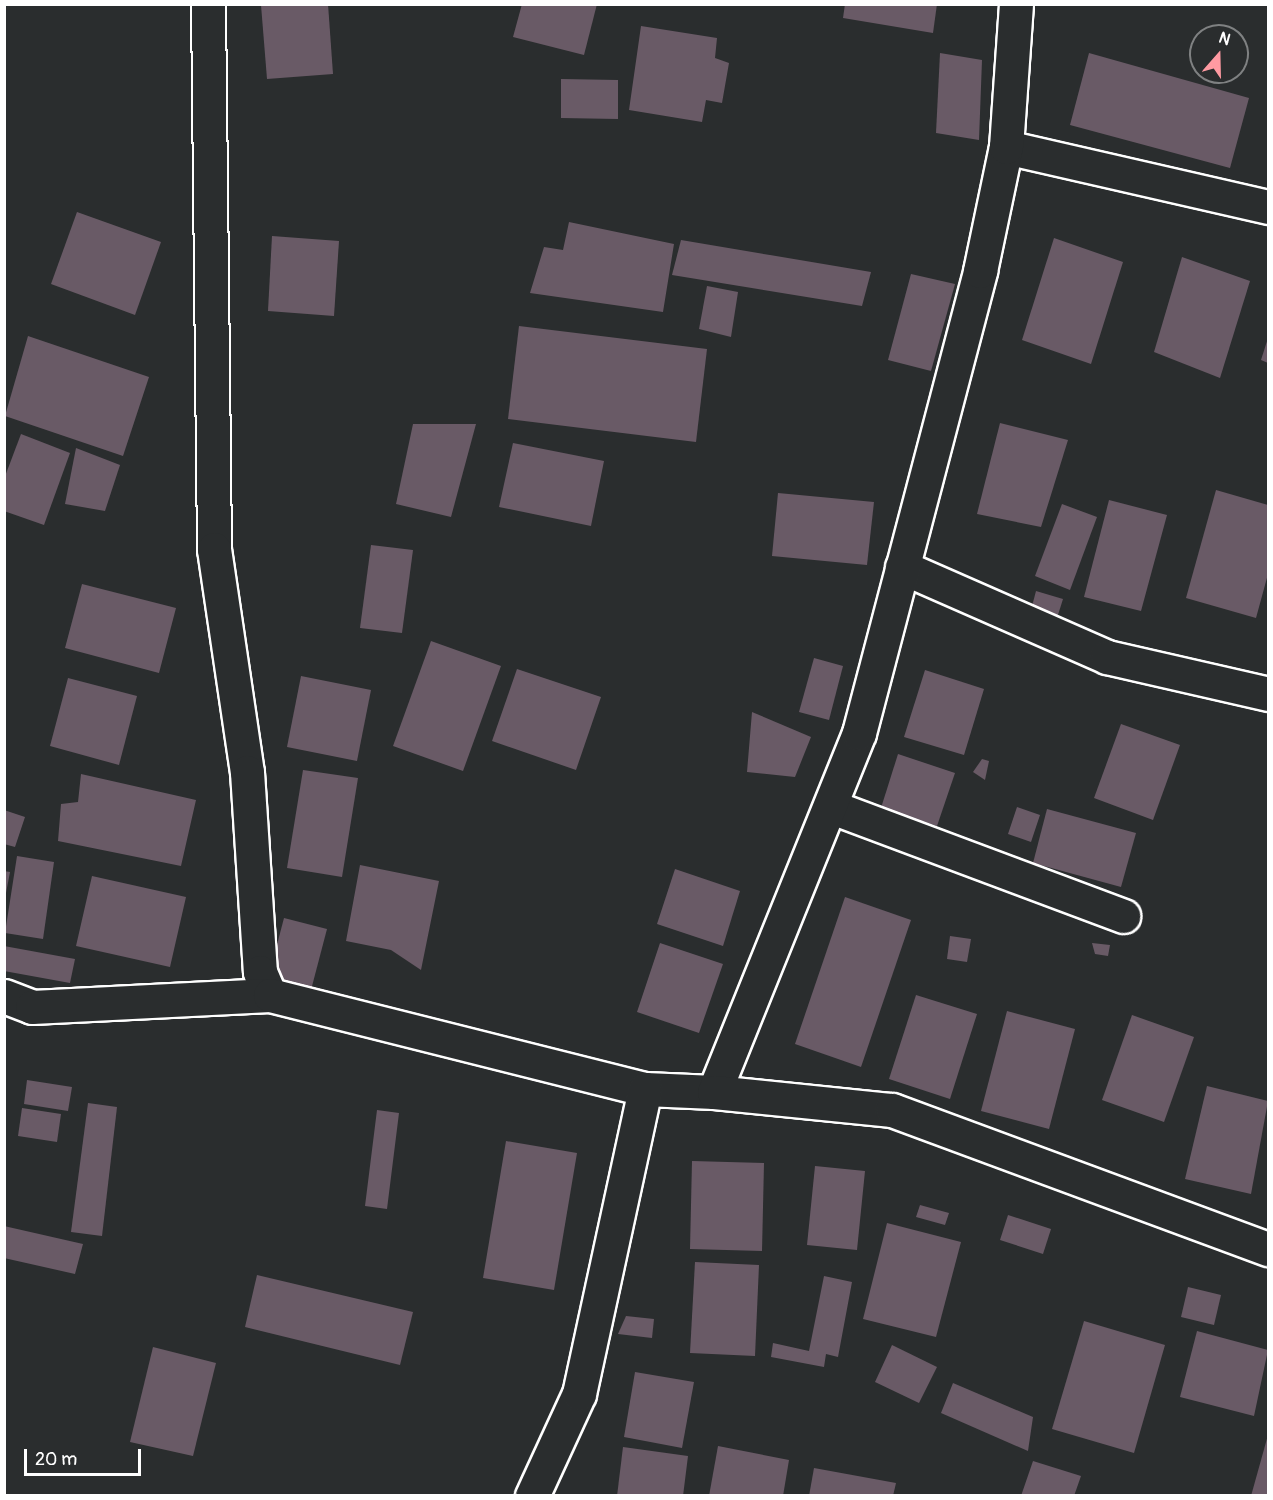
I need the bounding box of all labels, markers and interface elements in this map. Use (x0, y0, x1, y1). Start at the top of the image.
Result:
north arrow (1189, 24, 1249, 84)
text: N (1216, 28, 1233, 50)
scale bar (27, 1437, 144, 1475)
text: 20 m (35, 1448, 77, 1471)

